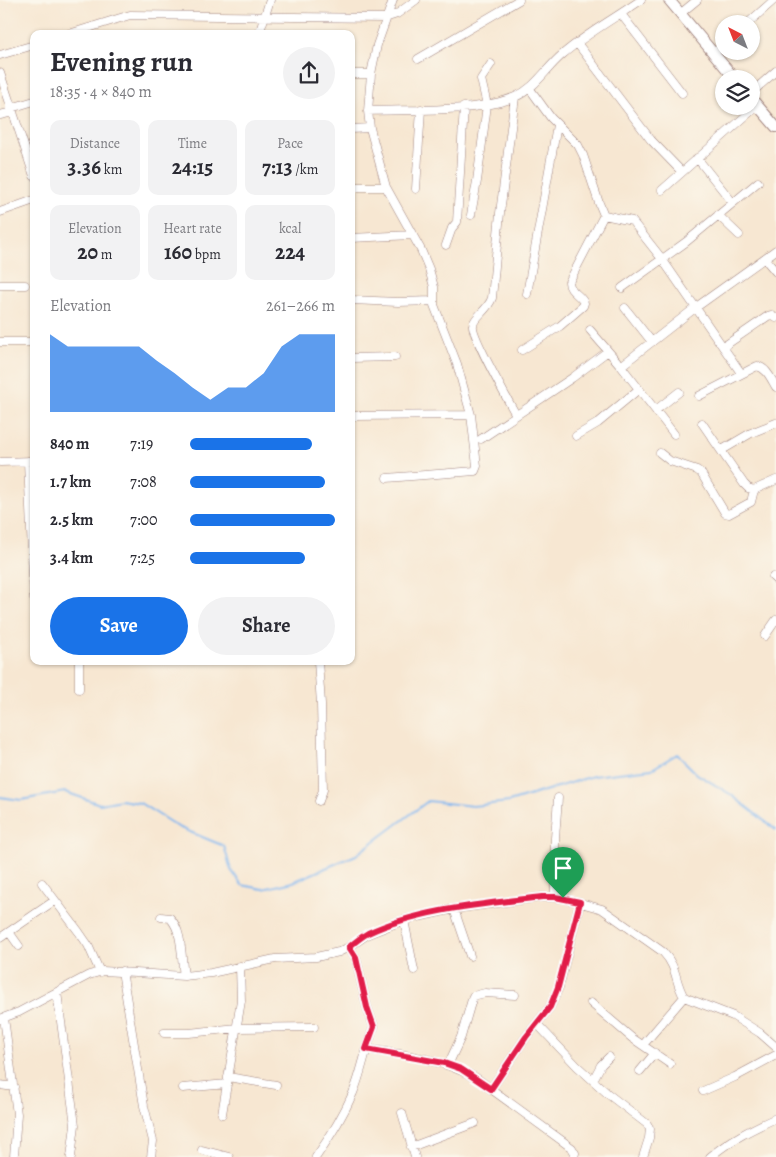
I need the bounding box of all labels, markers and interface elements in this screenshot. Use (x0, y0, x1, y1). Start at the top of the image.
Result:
north arrow (715, 15, 760, 60)
map controls (715, 15, 760, 115)
text: Evening run (50, 43, 193, 81)
button: share (283, 47, 335, 99)
button: layers (715, 70, 760, 115)
text: 18:35 · 4 × 840 m (50, 81, 152, 103)
text: Distance (70, 134, 120, 153)
text: Time (178, 134, 207, 153)
text: Pace (277, 134, 303, 153)
text: 3.36 (67, 153, 101, 181)
text: 24:15 (172, 153, 213, 181)
text: 7:13 (262, 153, 292, 181)
text: km (101, 160, 122, 179)
text: /km (292, 160, 318, 179)
text: Elevation (68, 219, 122, 238)
text: Heart rate (163, 219, 222, 238)
text: kcal (279, 219, 301, 238)
text: 20 (77, 238, 98, 266)
text: 160 (164, 238, 192, 266)
text: 224 (275, 238, 305, 266)
text: m (98, 245, 112, 264)
text: bpm (192, 245, 221, 264)
text: Elevation (50, 295, 111, 317)
text: 261–266 m (266, 295, 335, 317)
text: 840 m (50, 433, 89, 455)
text: 7:19 (130, 433, 153, 455)
text: 1.7 km (50, 471, 91, 493)
text: 7:08 (130, 471, 157, 493)
text: 2.5 km (50, 509, 93, 531)
text: 7:00 (130, 509, 158, 531)
text: 3.4 km (50, 547, 93, 569)
text: 7:25 (130, 547, 155, 569)
button: Save (50, 597, 188, 655)
button: Share (198, 597, 335, 655)
pin (542, 847, 584, 898)
icon: arrive (549, 854, 577, 882)

